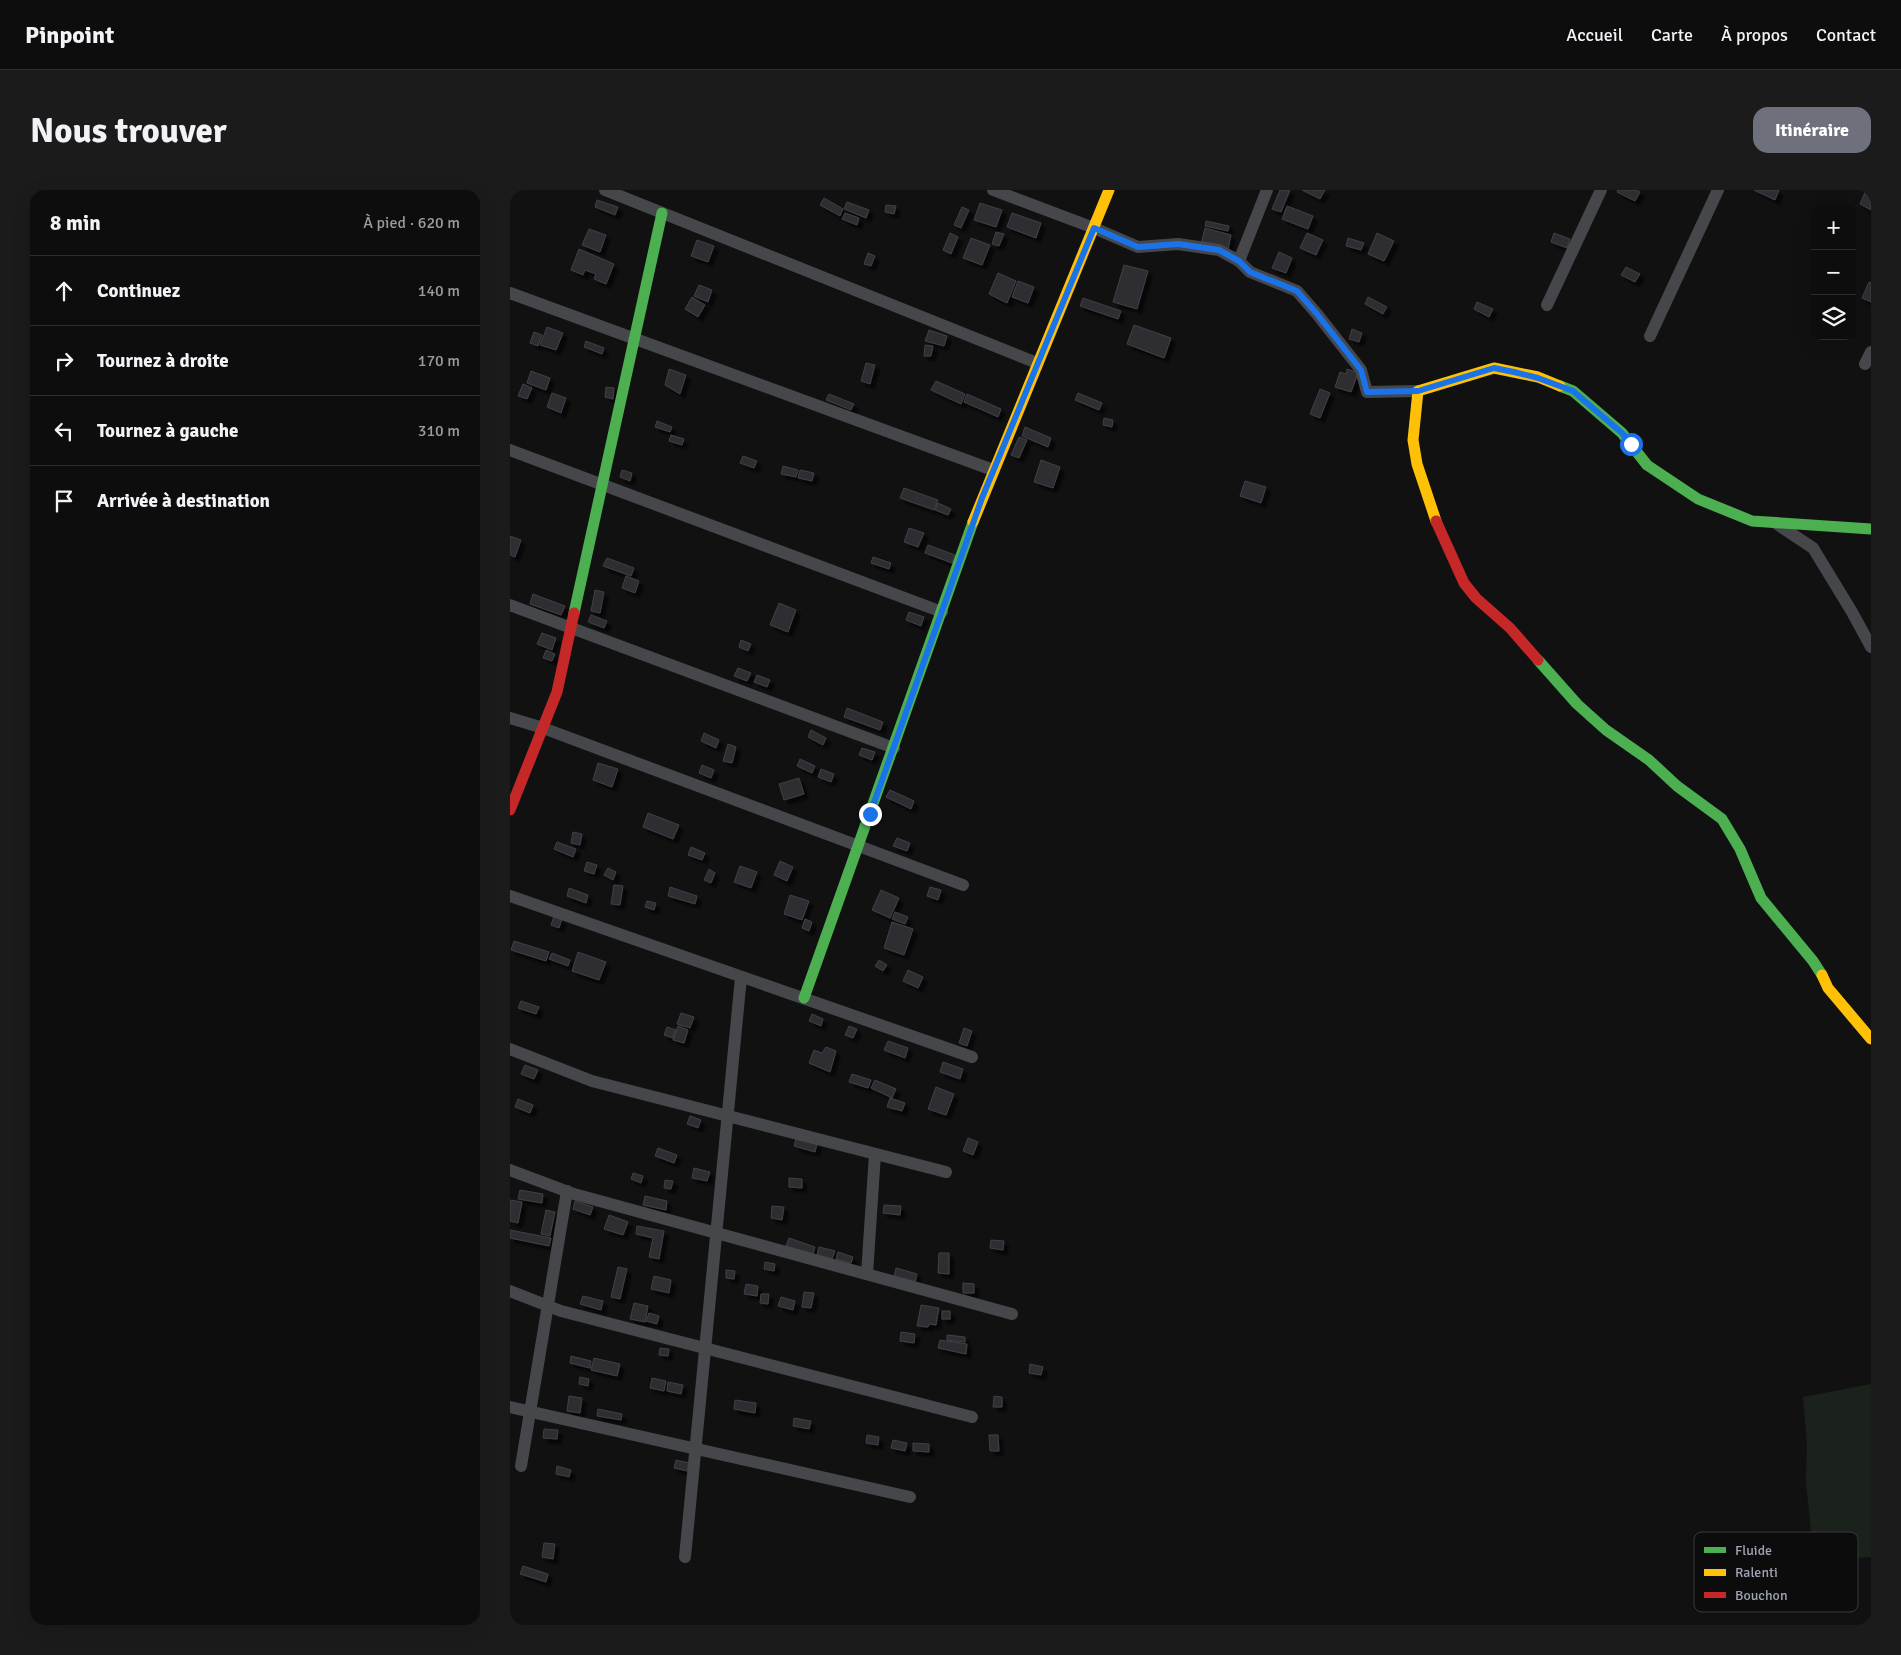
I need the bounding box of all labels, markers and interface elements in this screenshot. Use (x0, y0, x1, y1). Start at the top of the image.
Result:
text: Pinpoint (25, 20, 114, 50)
text: Accueil (1566, 24, 1623, 46)
text: Carte (1651, 24, 1693, 46)
text: À propos (1721, 24, 1788, 46)
text: Contact (1816, 24, 1876, 46)
button: Itinéraire (1753, 107, 1871, 153)
text: Nous trouver (30, 109, 227, 152)
map controls (1811, 205, 1856, 340)
button: + (1811, 205, 1856, 250)
text: 8 min (50, 210, 101, 236)
text: À pied · 620 m (363, 213, 460, 233)
button: − (1811, 250, 1856, 295)
icon: ahead (50, 277, 78, 305)
text: Continuez (97, 279, 180, 303)
text: 140 m (418, 281, 460, 301)
button: layers (1811, 295, 1856, 340)
icon: right (50, 347, 78, 375)
text: Tournez à droite (97, 349, 229, 373)
text: 170 m (418, 351, 460, 371)
icon: left (50, 417, 78, 445)
text: Tournez à gauche (97, 419, 238, 443)
text: 310 m (418, 421, 460, 441)
route start (1620, 433, 1643, 456)
icon: arrive (50, 487, 78, 515)
text: Arrivée à destination (97, 489, 270, 513)
route end (859, 803, 882, 826)
legend (1694, 1532, 1858, 1612)
text: Fluide (1735, 1542, 1772, 1559)
text: Ralenti (1735, 1564, 1778, 1581)
text: Bouchon (1735, 1587, 1788, 1604)

